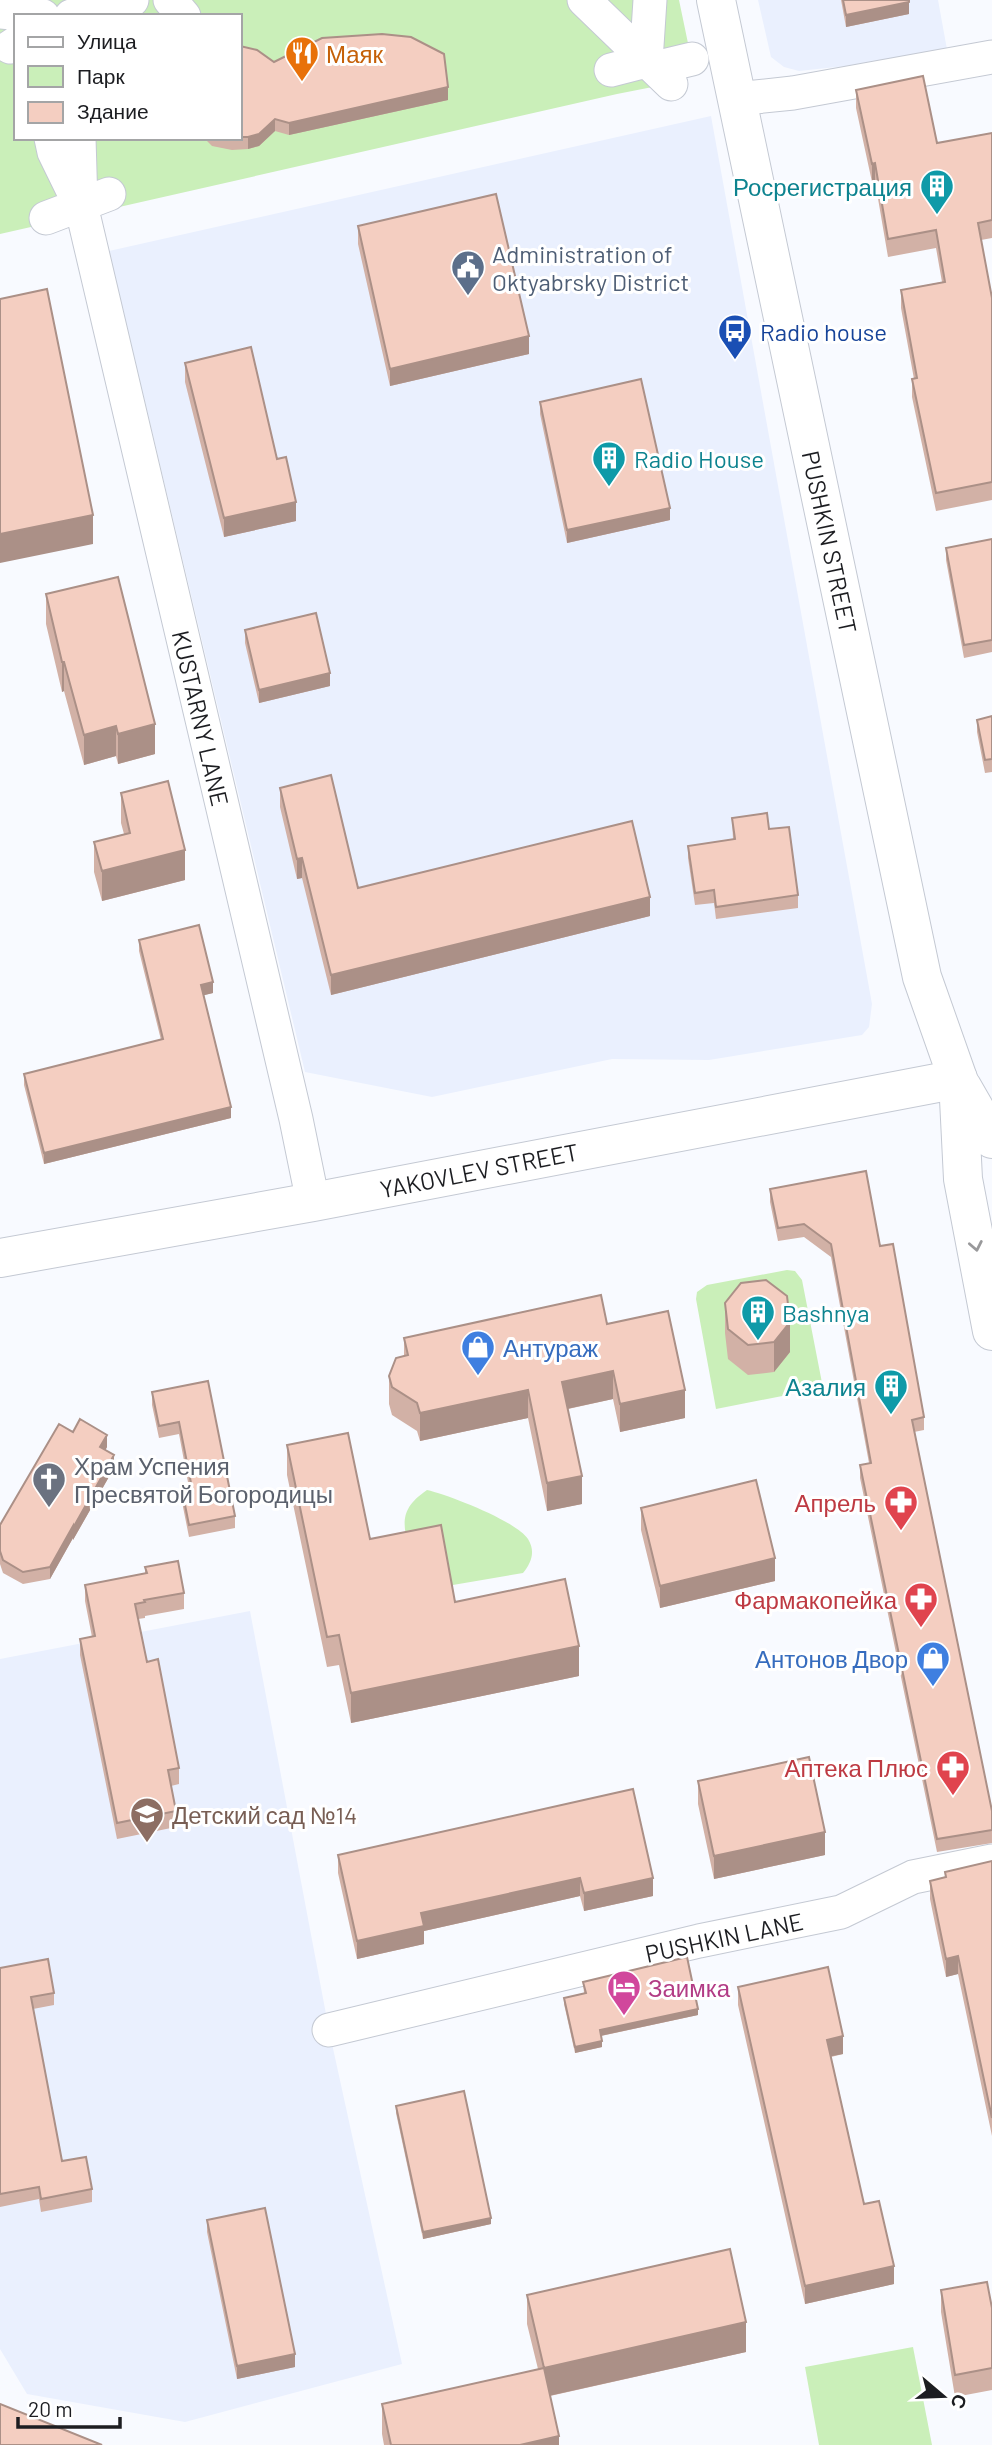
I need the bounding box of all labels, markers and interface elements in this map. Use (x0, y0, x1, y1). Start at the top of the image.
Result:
legend (14, 14, 242, 140)
text: Улица (77, 28, 137, 53)
restaurant icon: Маяк (283, 34, 321, 83)
place label: Маяк (326, 39, 384, 68)
text: Парк (77, 63, 125, 88)
text: Здание (77, 98, 149, 123)
building icon: Росрегистрация (918, 167, 956, 216)
place label: Росрегистрация (733, 172, 912, 201)
place label: Administration of Oktyabrsky District (492, 239, 689, 296)
public building icon: Administration of Oktyabrsky District (449, 248, 487, 297)
bus stop icon: Radio house (716, 312, 754, 361)
place label: Radio house (760, 317, 887, 346)
building icon: Radio House (590, 439, 628, 488)
place label: Radio House (634, 444, 764, 473)
street label: PUSHKIN STREET (796, 448, 864, 636)
street label: KUSTARNY LANE (167, 627, 235, 809)
street label: YAKOVLEV STREET (377, 1137, 581, 1203)
one-way arrow (967, 1240, 982, 1252)
building icon: Bashnya (739, 1293, 777, 1342)
place label: Bashnya (782, 1298, 869, 1327)
shop icon: Антураж (459, 1328, 497, 1377)
place label: Антураж (503, 1333, 598, 1362)
building icon: Азалия (872, 1367, 910, 1416)
place label: Азалия (785, 1372, 866, 1401)
place label: Храм Успения Пресвятой Богородицы (74, 1451, 333, 1508)
church icon: Храм Успения Пресвятой Богородицы (30, 1460, 68, 1509)
pharmacy icon: Апрель (882, 1483, 920, 1532)
place label: Апрель (795, 1488, 876, 1517)
pharmacy icon: Фармакопейка (902, 1580, 940, 1629)
place label: Фармакопейка (734, 1585, 898, 1614)
shop icon: Антонов Двор (914, 1639, 952, 1688)
place label: Антонов Двор (755, 1644, 908, 1673)
pharmacy icon: Аптека Плюс (934, 1748, 972, 1797)
place label: Аптека Плюс (784, 1753, 928, 1782)
school or university icon: Детский сад №14 (128, 1795, 166, 1844)
place label: Детский сад №14 (172, 1800, 357, 1829)
street label: PUSHKIN LANE (642, 1906, 806, 1968)
hotel icon: Заимка (605, 1968, 643, 2017)
place label: Заимка (648, 1973, 731, 2002)
north arrow (908, 2361, 978, 2431)
scale bar (18, 2386, 119, 2430)
text: С (946, 2391, 973, 2412)
text: 20 m (28, 2396, 73, 2421)

